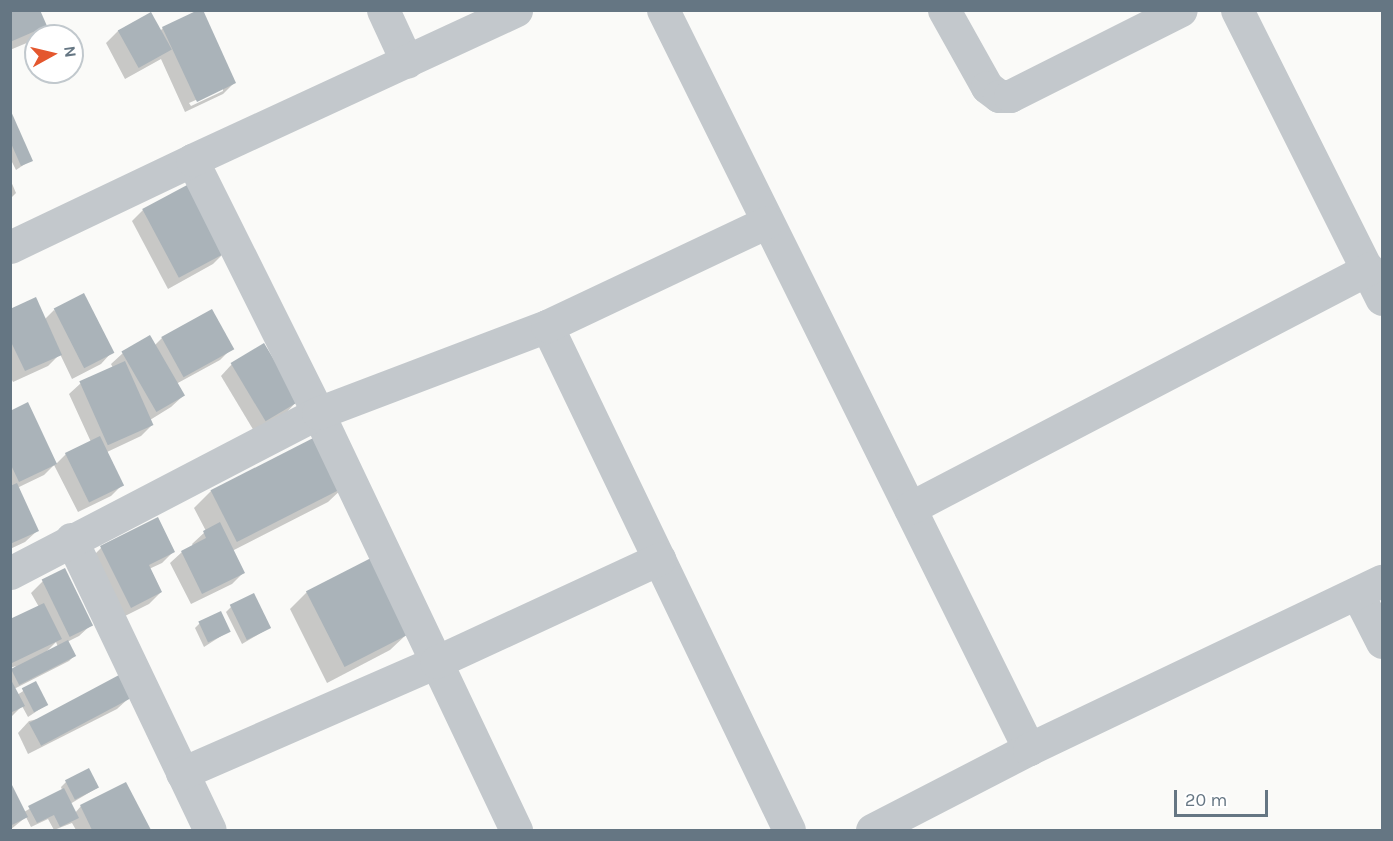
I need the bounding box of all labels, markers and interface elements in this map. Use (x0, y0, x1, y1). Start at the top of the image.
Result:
north arrow (24, 24, 84, 84)
text: N (60, 45, 81, 59)
scale bar (1177, 778, 1272, 816)
text: 20 m (1185, 789, 1227, 811)

